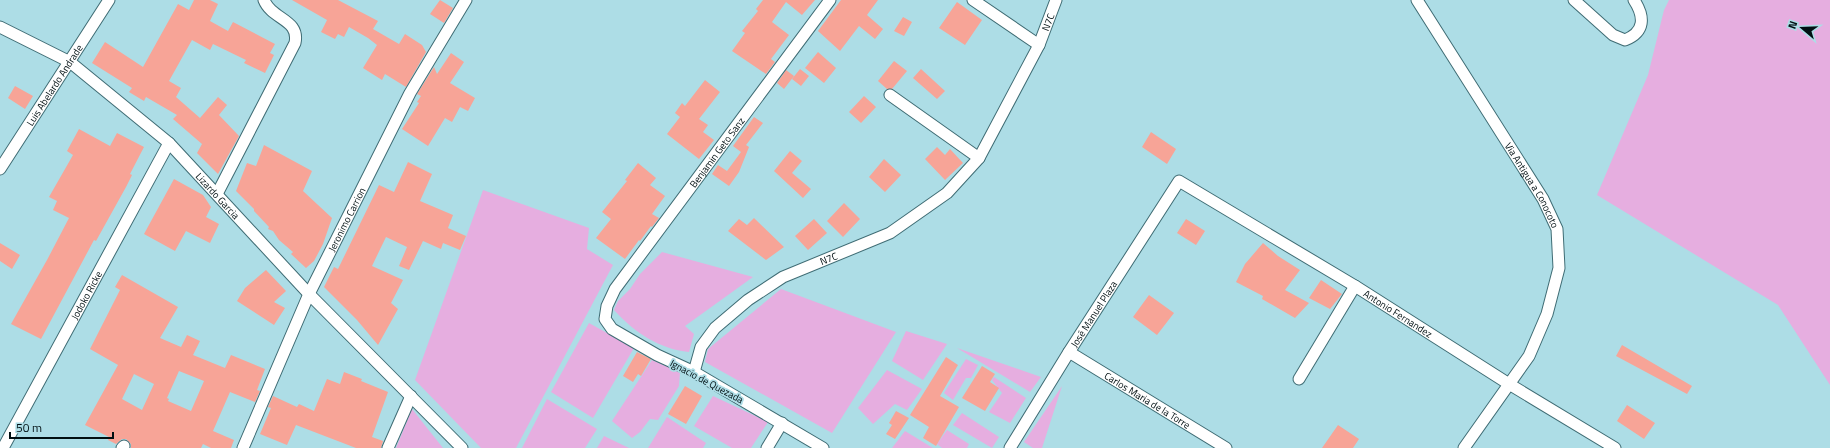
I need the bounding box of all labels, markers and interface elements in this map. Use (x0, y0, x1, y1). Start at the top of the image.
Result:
north arrow (1782, 8, 1822, 48)
street label: N7C (1038, 11, 1059, 33)
text: N (1784, 19, 1801, 31)
street label: Luis Abelardo Andrade (23, 42, 86, 129)
street label: Benjamin Geto Sanz (686, 114, 749, 191)
street label: Via Antigua a Conocoto (1501, 140, 1562, 230)
street label: Lizardo Garcia (192, 169, 243, 223)
street label: Jeronimo Carrion (324, 185, 369, 254)
street label: N7C (818, 248, 840, 269)
street label: Jodoko Ricke (67, 268, 106, 322)
street label: José Manuel Plaza (1067, 278, 1121, 350)
street label: Antonio Fernandez (1360, 286, 1436, 342)
street label: Ignacio de Quezada (667, 356, 746, 407)
street label: Carlos Maria de la Torre (1101, 368, 1193, 432)
scale bar (10, 414, 113, 440)
text: 50 m (16, 418, 42, 437)

